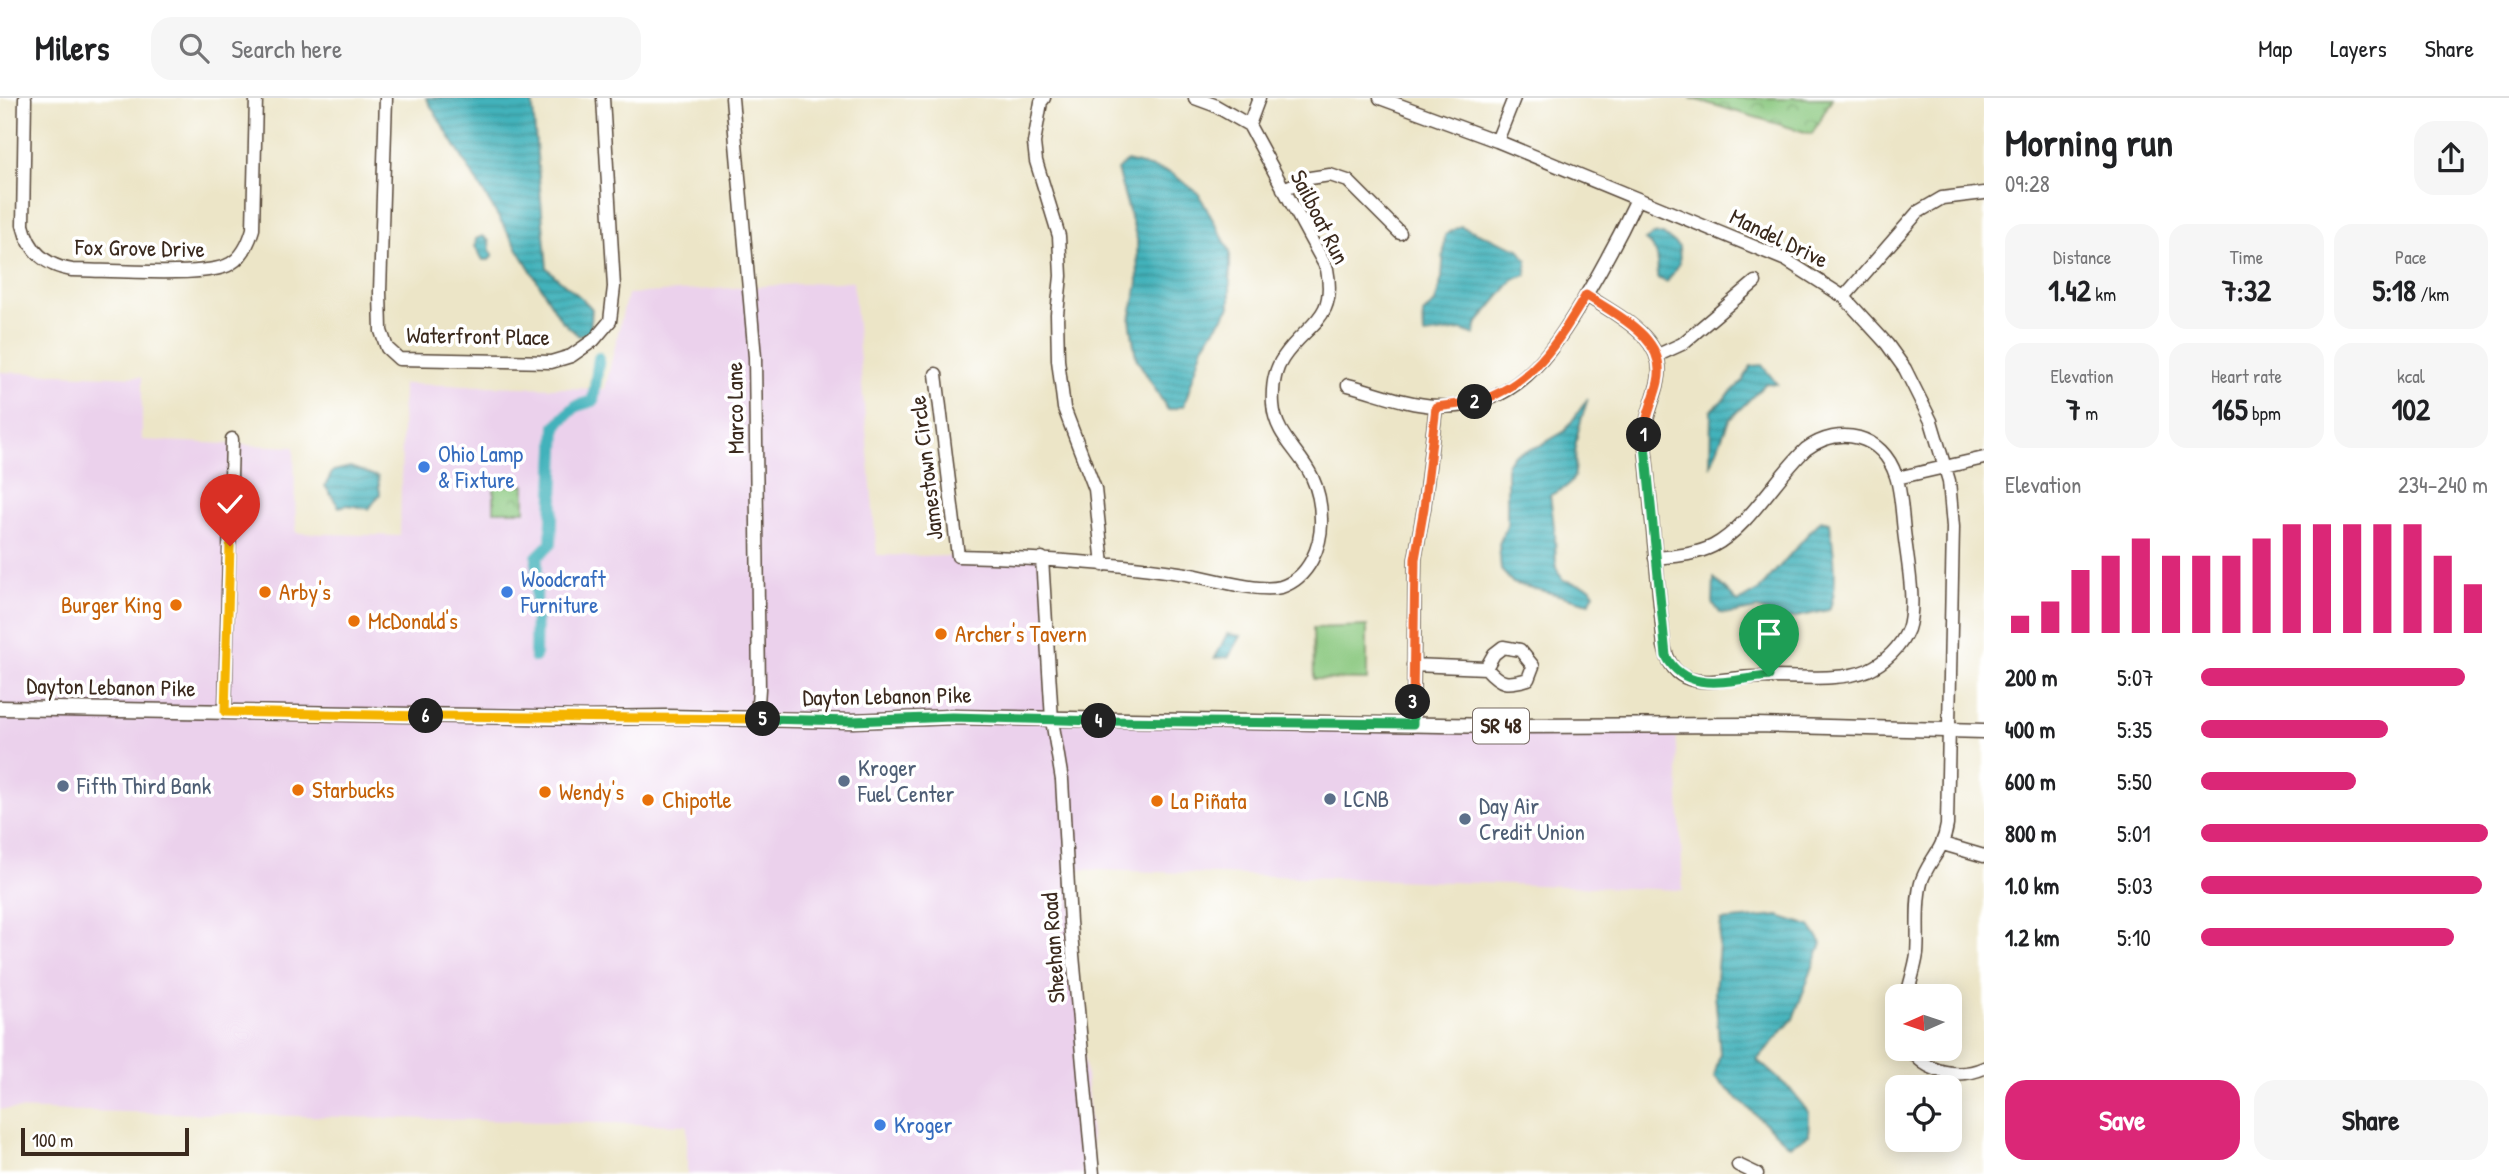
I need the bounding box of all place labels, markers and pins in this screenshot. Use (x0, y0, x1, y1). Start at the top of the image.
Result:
pin: 2 (1458, 384, 1492, 420)
pin: 1 (1626, 418, 1662, 452)
place label: Ohio Lamp & Fixture (438, 438, 523, 495)
marker: Ohio Lamp & Fixture (416, 459, 432, 475)
pin (200, 474, 260, 546)
place label: Woodcraft Furniture (520, 563, 607, 620)
place label: Arby's (279, 576, 331, 607)
marker: Arby's (257, 584, 273, 600)
marker: Woodcraft Furniture (499, 584, 515, 600)
place label: Burger King (61, 589, 162, 620)
marker: Burger King (168, 597, 184, 613)
pin (1739, 604, 1799, 676)
place label: McDonald's (368, 605, 458, 636)
marker: McDonald's (346, 613, 362, 629)
place label: Archer's Tavern (955, 618, 1087, 649)
marker: Archer's Tavern (933, 626, 949, 642)
pin: 3 (1396, 684, 1430, 720)
pin: 6 (408, 698, 444, 734)
pin: 5 (746, 702, 780, 736)
pin: 4 (1082, 704, 1116, 738)
place label: Kroger Fuel Center (857, 752, 955, 809)
place label: Fifth Third Bank (76, 770, 212, 801)
marker: Kroger Fuel Center (836, 773, 852, 789)
place label: Starbucks (312, 774, 394, 805)
place label: Wendy's (559, 776, 624, 807)
marker: Fifth Third Bank (55, 778, 71, 794)
marker: Starbucks (290, 782, 306, 798)
place label: LCNB (1344, 783, 1389, 814)
marker: Wendy's (537, 784, 553, 800)
place label: Chipotle (662, 784, 732, 815)
place label: La Piñata (1171, 785, 1246, 816)
place label: Day Air Credit Union (1479, 790, 1585, 847)
marker: LCNB (1322, 791, 1338, 807)
marker: Chipotle (640, 792, 656, 808)
marker: La Piñata (1149, 793, 1165, 809)
marker: Day Air Credit Union (1457, 811, 1473, 827)
place label: Kroger (894, 1109, 953, 1140)
marker: Kroger (872, 1117, 888, 1133)

